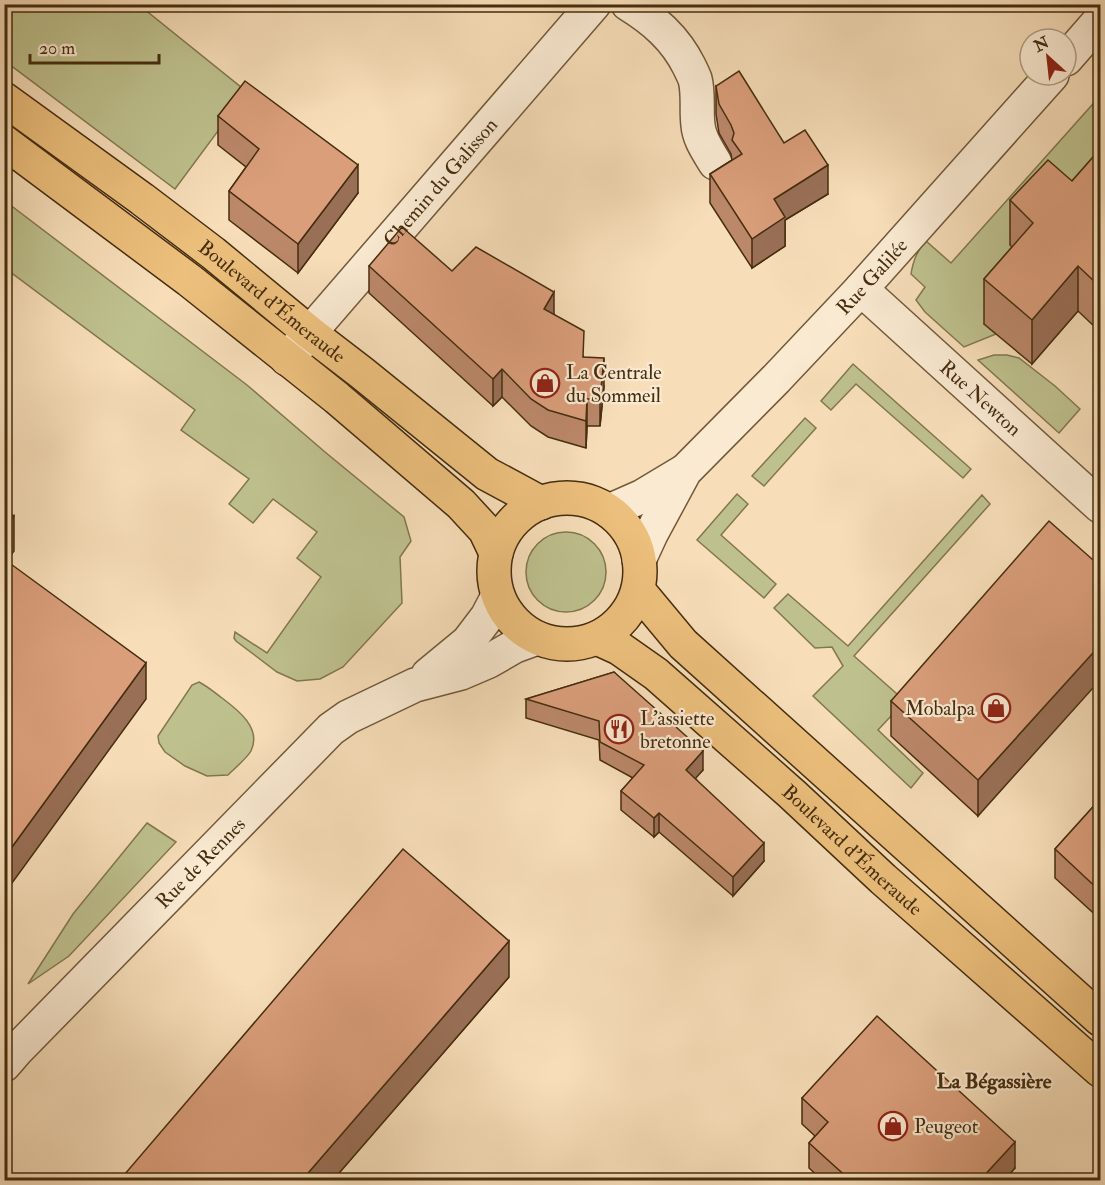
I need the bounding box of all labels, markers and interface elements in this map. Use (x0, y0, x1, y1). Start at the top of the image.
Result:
scale bar (30, 27, 159, 65)
north arrow (1018, 27, 1078, 87)
text: N (1030, 32, 1053, 57)
text: 20 m (39, 37, 75, 60)
street label: Chemin du Galisson (378, 113, 503, 252)
street label: Rue Galilée (831, 233, 913, 320)
street label: Boulevard d'Émeraude (193, 235, 350, 369)
street label: Rue Newton (935, 355, 1027, 442)
place label: La Centrale du Sommeil (566, 360, 662, 408)
shop icon: La Centrale du Sommeil (529, 367, 561, 399)
shop icon: Mobalpa (980, 692, 1012, 724)
place label: Mobalpa (905, 696, 976, 722)
place label: L'assiette bretonne (640, 706, 714, 754)
restaurant icon: L'assiette bretonne (603, 713, 635, 745)
street label: Boulevard d'Émeraude (777, 779, 928, 921)
street label: Rue de Rennes (151, 812, 251, 914)
district label: La Bégassière (937, 1068, 1052, 1095)
shop icon: Peugeot (877, 1110, 909, 1142)
place label: Peugeot (914, 1114, 979, 1139)

